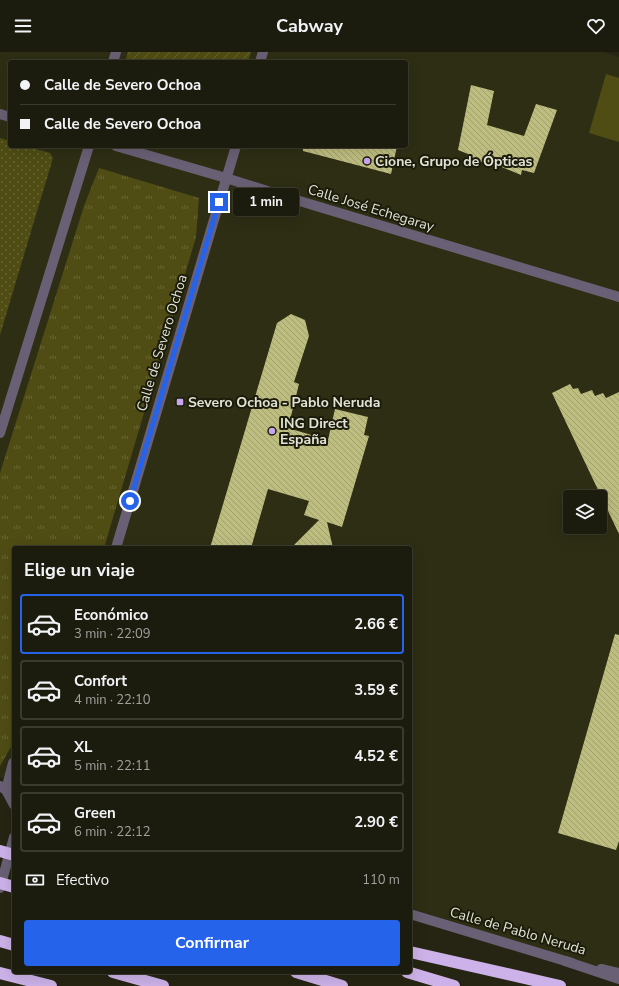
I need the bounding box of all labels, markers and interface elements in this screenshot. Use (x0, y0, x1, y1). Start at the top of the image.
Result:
text: Cabway (276, 14, 343, 38)
icon: menu (12, 15, 34, 37)
icon: heart (585, 15, 607, 37)
text: Calle de Severo Ochoa (44, 75, 201, 95)
text: Calle de Severo Ochoa (44, 114, 201, 134)
place label: Cione, Grupo de Ópticas (375, 152, 533, 171)
marker: Cione, Grupo de Ópticas (362, 156, 372, 166)
street label: Calle José Echegaray (306, 180, 437, 236)
callout: 1 min (233, 188, 299, 216)
route end (210, 193, 228, 211)
text: 1 min (249, 193, 283, 211)
street label: Calle de Severo Ochoa (132, 272, 192, 414)
place label: Severo Ochoa - Pablo Neruda (188, 393, 380, 412)
marker: Severo Ochoa - Pablo Neruda (175, 397, 185, 407)
place label: ING Direct España (280, 414, 348, 449)
marker: ING Direct España (267, 426, 277, 436)
map controls (563, 490, 607, 534)
button: layers (563, 490, 607, 534)
route start (121, 492, 139, 510)
text: Elige un viaje (24, 558, 135, 582)
text: Económico (74, 605, 148, 625)
icon: car (26, 606, 62, 642)
text: 2.66 € (354, 614, 398, 634)
text: 3 min · 22:09 (74, 625, 150, 643)
text: Confort (74, 671, 127, 691)
icon: car (26, 672, 62, 708)
text: 3.59 € (354, 680, 398, 700)
text: 4 min · 22:10 (74, 691, 150, 709)
text: XL (74, 737, 93, 757)
icon: car (26, 738, 62, 774)
text: 4.52 € (354, 746, 398, 766)
text: 5 min · 22:11 (74, 757, 150, 775)
text: Green (74, 803, 116, 823)
icon: car (26, 804, 62, 840)
text: 2.90 € (354, 812, 398, 832)
text: 6 min · 22:12 (74, 823, 150, 841)
icon: cash (24, 869, 46, 891)
text: Efectivo (56, 870, 109, 890)
text: 110 m (362, 871, 400, 889)
street label: Calle de Pablo Neruda (448, 902, 588, 960)
button: Confirmar (24, 920, 400, 966)

